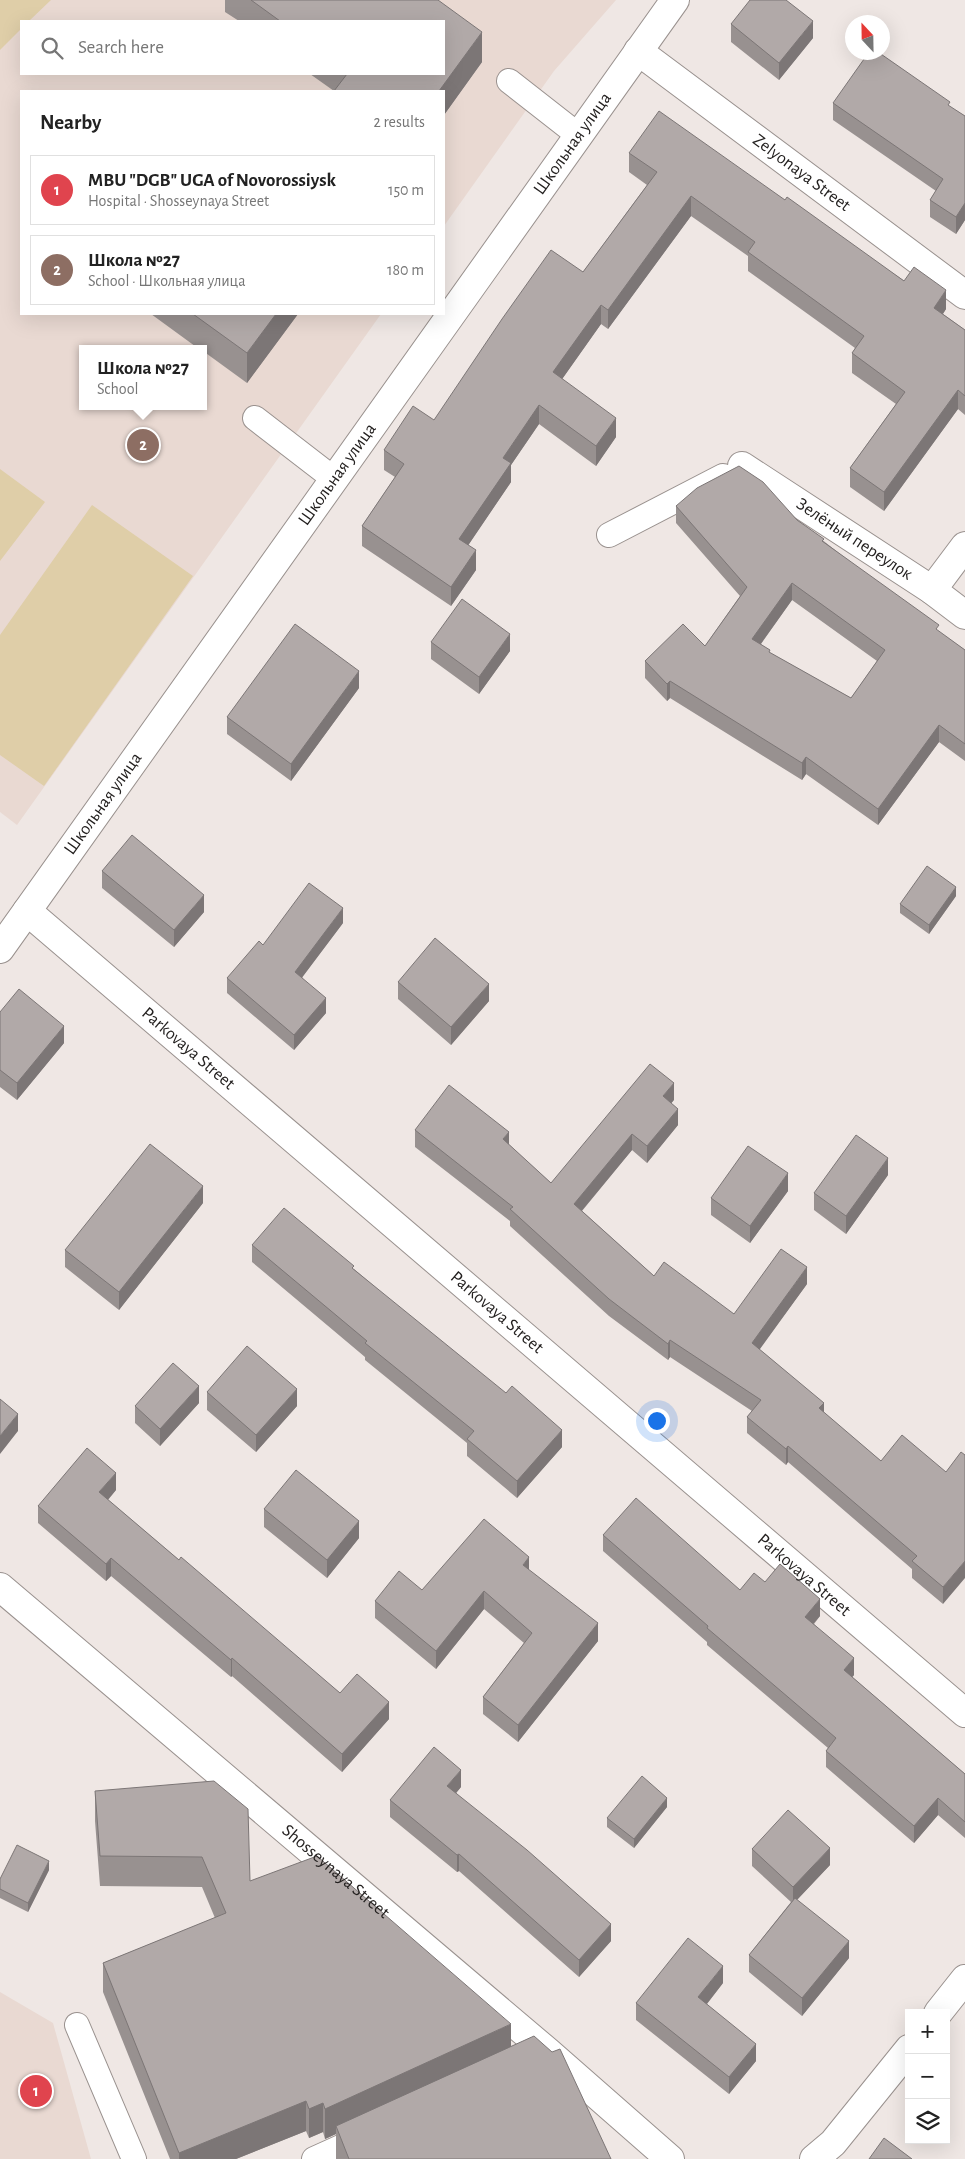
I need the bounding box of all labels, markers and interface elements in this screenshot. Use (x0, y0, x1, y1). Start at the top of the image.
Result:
north arrow (845, 15, 890, 60)
search box (20, 20, 445, 75)
icon: search (38, 34, 66, 62)
text: Search here (78, 38, 164, 57)
street label: Школьная улица (530, 89, 615, 198)
text: Nearby (40, 112, 101, 133)
text: 2 results (373, 114, 425, 130)
street label: Zelyonaya Street (749, 131, 854, 215)
text: MBU "DGB" UGA of Novorossiysk (88, 171, 336, 190)
text: 1 (54, 182, 60, 198)
text: 150 m (388, 182, 424, 198)
text: Hospital · Shosseynaya Street (88, 193, 269, 209)
text: Школа №27 (88, 251, 180, 270)
text: 2 (53, 262, 61, 278)
text: 180 m (387, 262, 424, 278)
text: School · Школьная улица (88, 273, 246, 289)
popup (79, 345, 207, 410)
text: Школа №27 (97, 359, 189, 378)
text: School (97, 381, 138, 397)
street label: Школьная улица (295, 420, 380, 529)
pin: 2 (127, 426, 159, 464)
street label: Зелёный переулок (793, 495, 916, 584)
street label: Школьная улица (61, 750, 146, 858)
street label: Parkovaya Street (138, 1004, 238, 1093)
street label: Parkovaya Street (447, 1268, 547, 1357)
your location (644, 1408, 670, 1434)
street label: Parkovaya Street (754, 1531, 854, 1620)
street label: Shosseynaya Street (278, 1821, 393, 1922)
map controls (905, 2009, 950, 2144)
button: + (905, 2009, 950, 2054)
button: − (905, 2054, 950, 2099)
pin: 1 (20, 2072, 52, 2110)
button: layers (905, 2099, 950, 2144)

